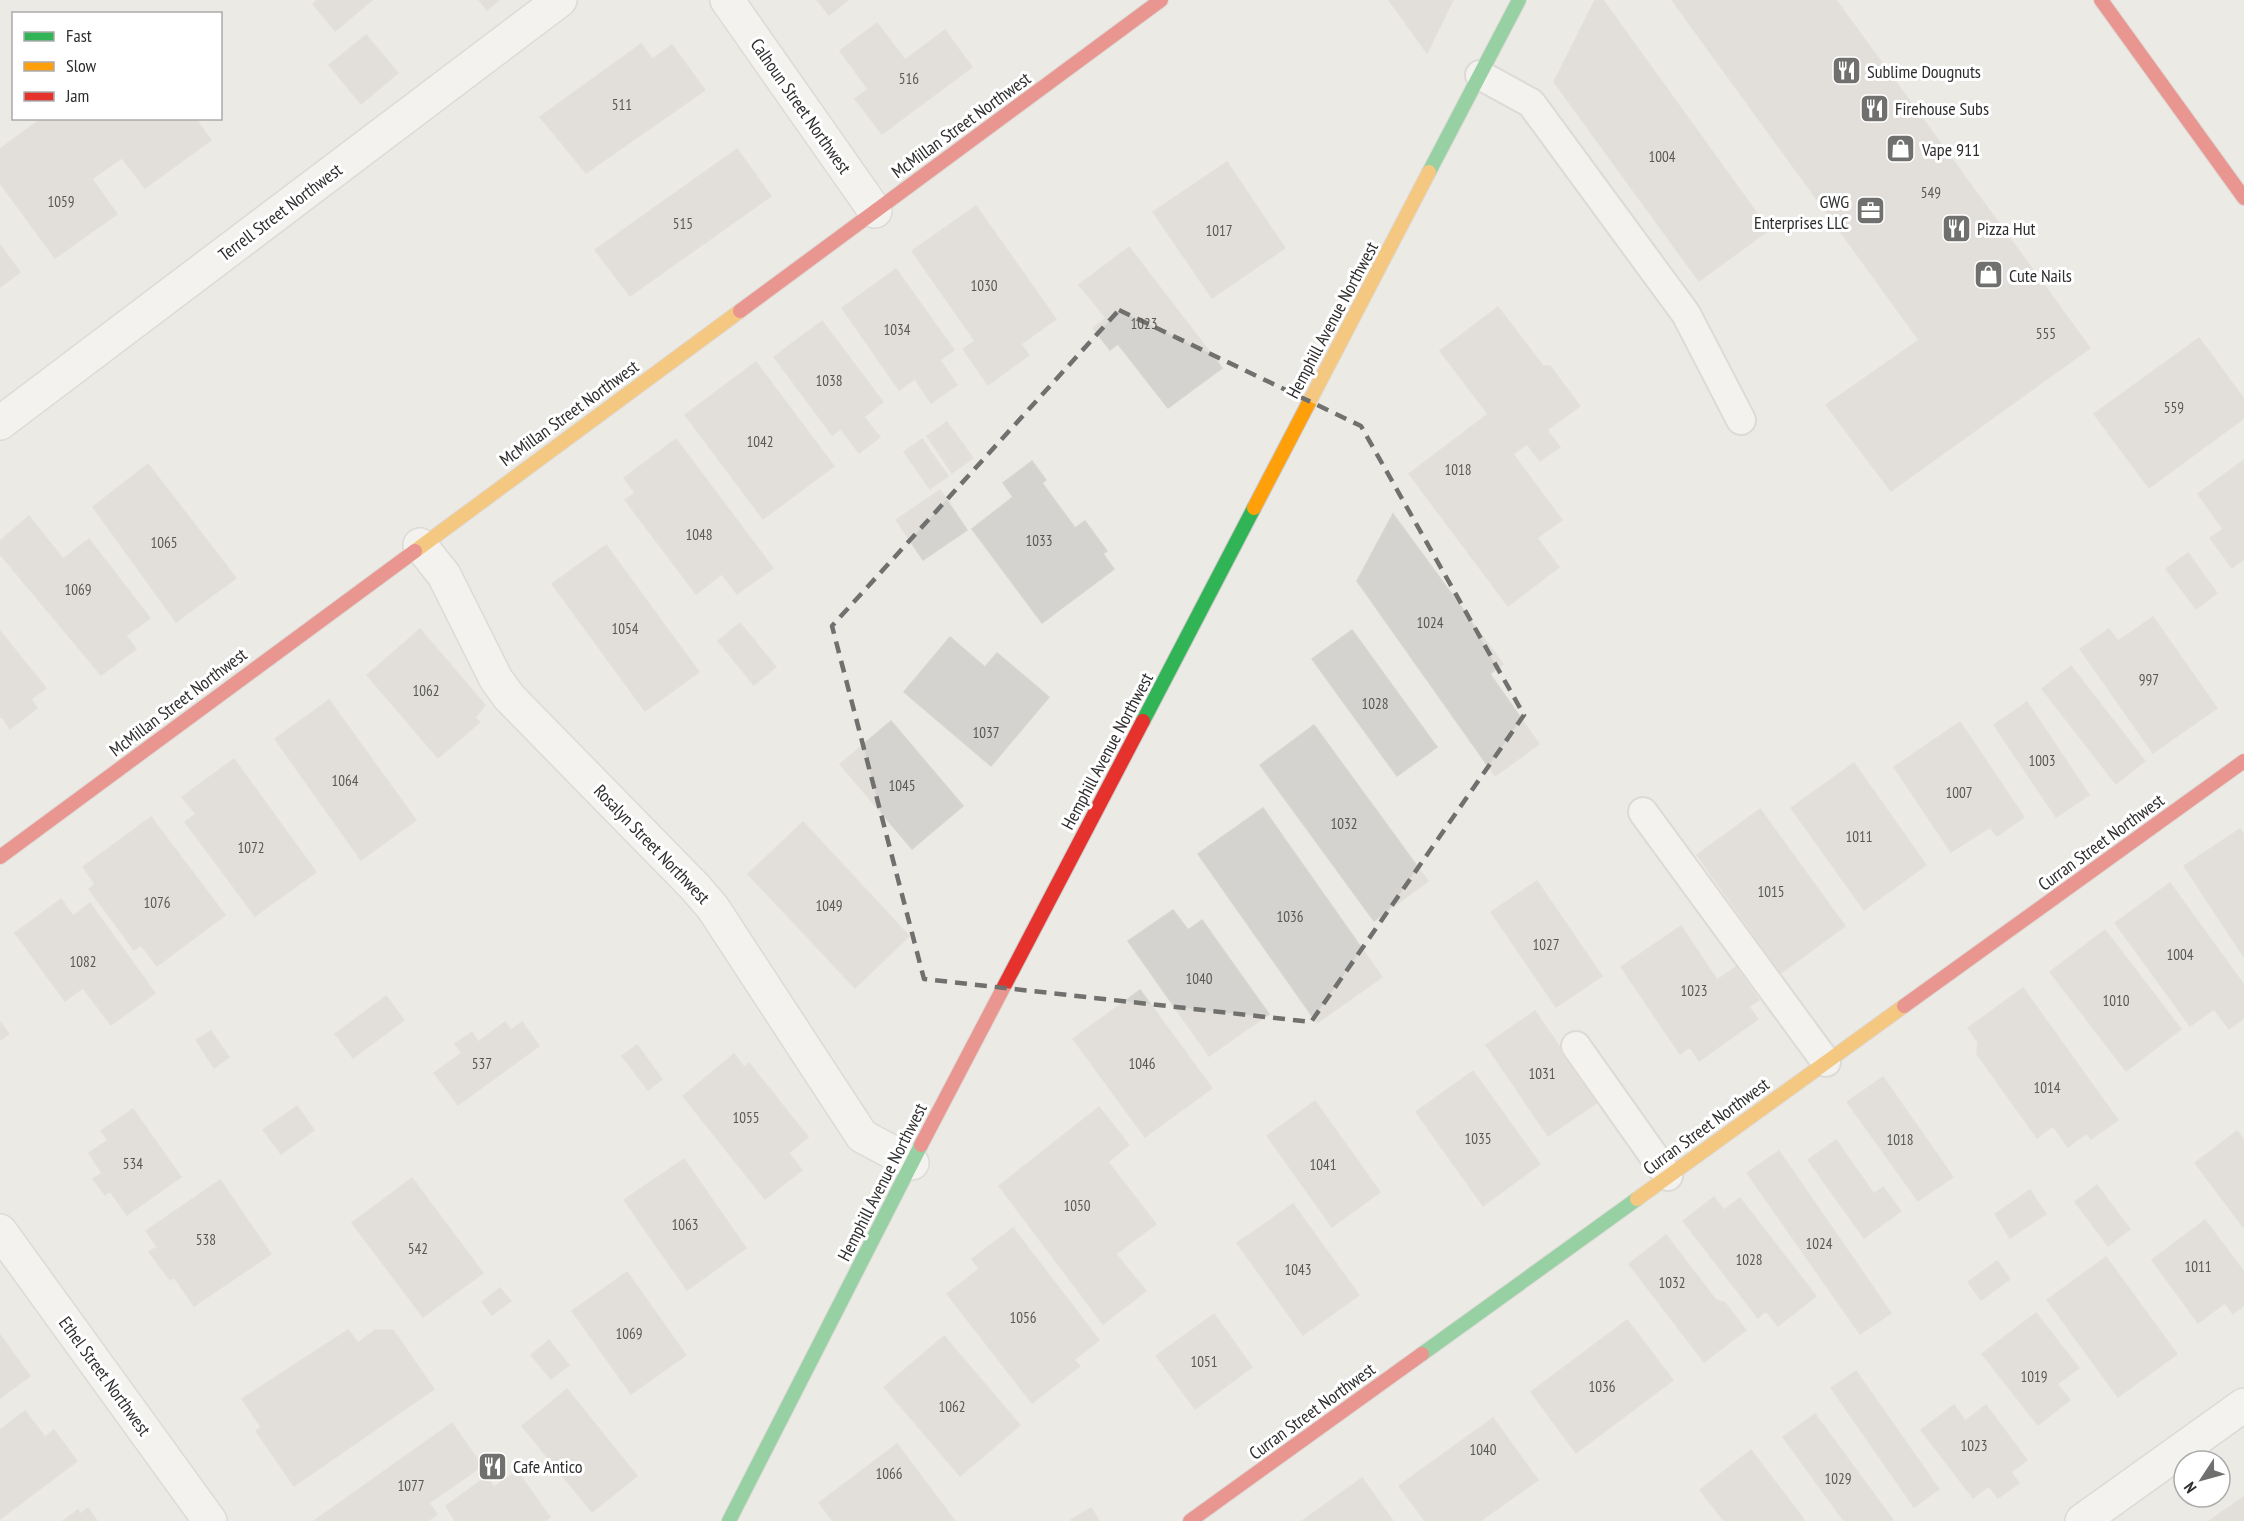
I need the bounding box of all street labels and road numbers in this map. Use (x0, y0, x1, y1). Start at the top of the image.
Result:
street label: Calhoun Street Northwest (746, 34, 856, 178)
street label: McMillan Street Northwest (887, 67, 1035, 183)
street label: Terrell Street Northwest (214, 158, 346, 266)
street label: Hemphill Avenue Northwest (1281, 238, 1383, 402)
street label: McMillan Street Northwest (495, 355, 643, 471)
street label: McMillan Street Northwest (105, 643, 251, 761)
street label: Hemphill Avenue Northwest (1056, 669, 1158, 833)
street label: Rosalyn Street Northwest (589, 779, 715, 909)
street label: Curran Street Northwest (2033, 788, 2169, 895)
street label: Curran Street Northwest (1638, 1072, 1774, 1179)
street label: Hemphill Avenue Northwest (832, 1099, 932, 1265)
street label: Ethel Street Northwest (54, 1312, 156, 1440)
street label: Curran Street Northwest (1244, 1357, 1380, 1464)

